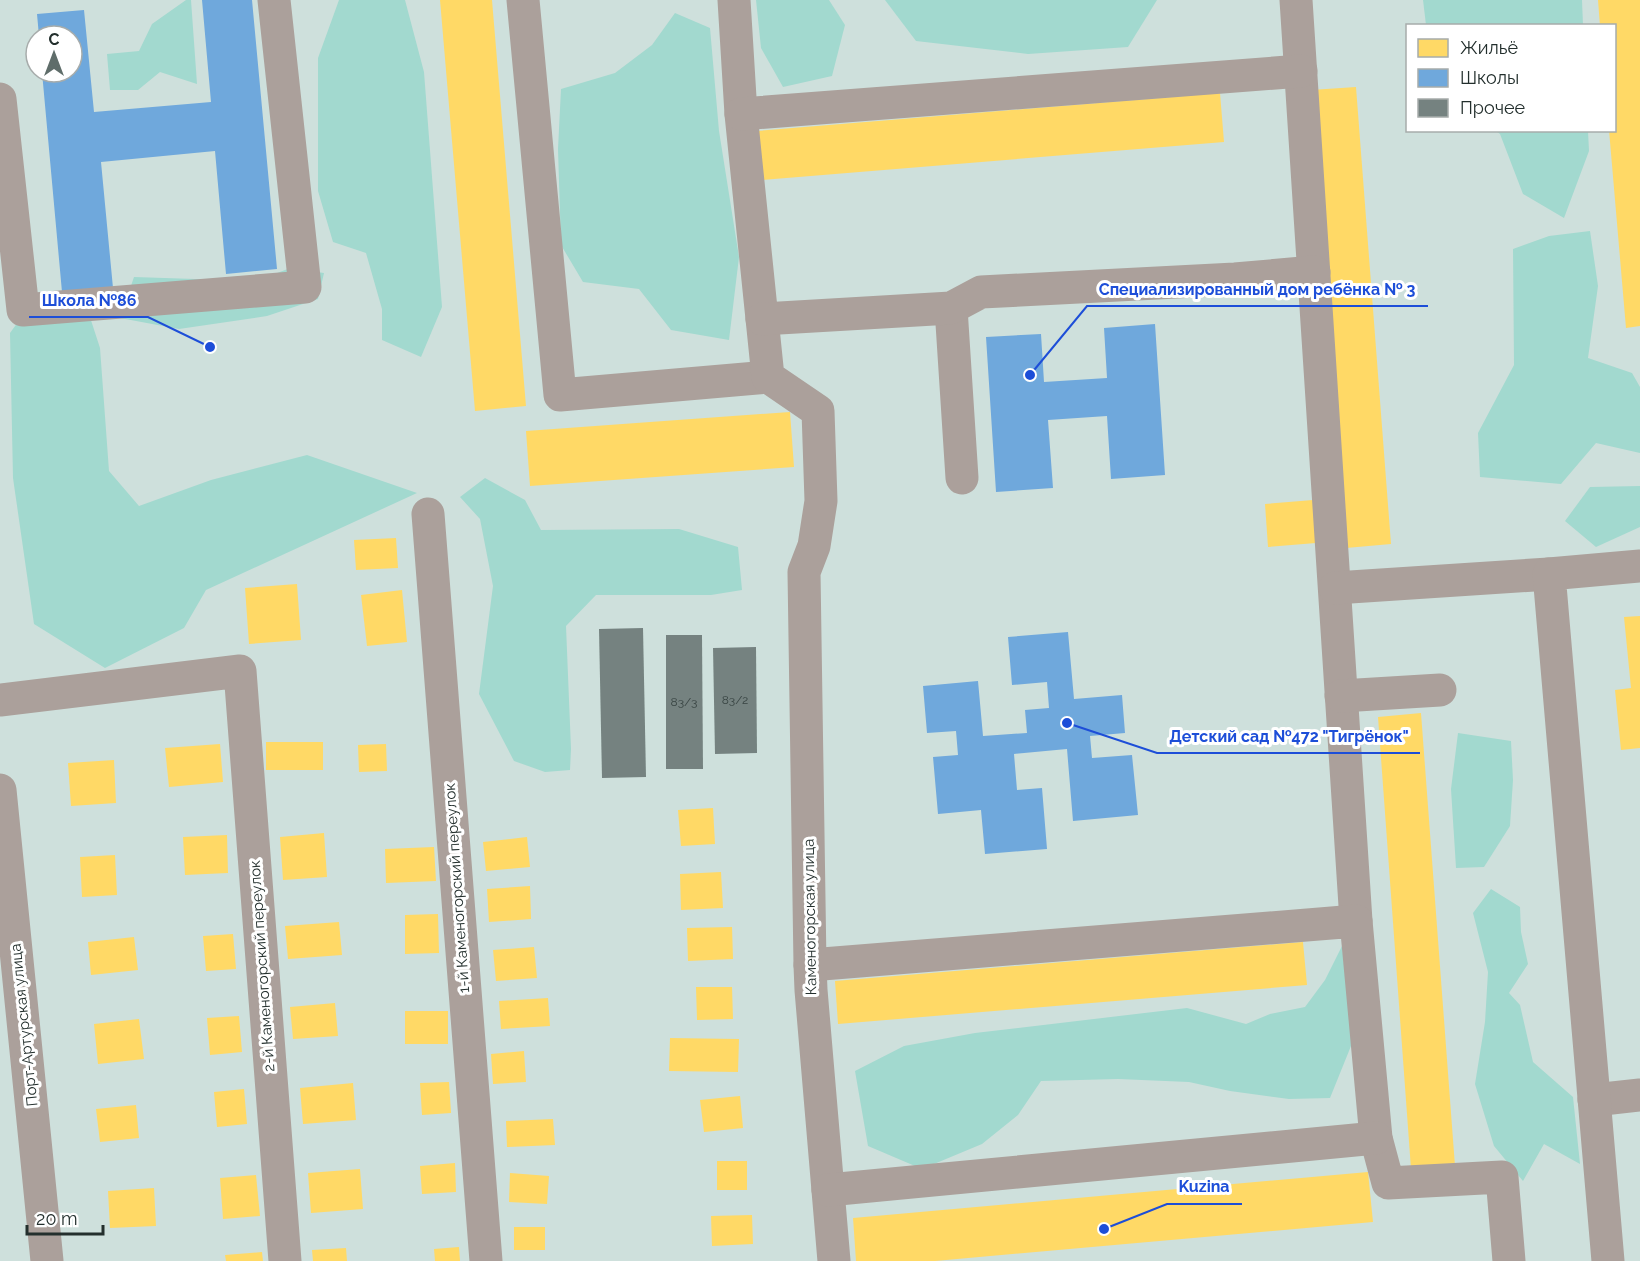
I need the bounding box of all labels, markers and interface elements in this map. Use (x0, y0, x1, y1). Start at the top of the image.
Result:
north arrow (24, 24, 84, 84)
legend (1406, 24, 1616, 132)
text: С (49, 30, 60, 49)
text: Жильё (1460, 37, 1518, 58)
text: Школы (1460, 67, 1519, 88)
text: Прочее (1460, 97, 1526, 118)
callout: Специализированный дом ребёнка № 3 (1087, 272, 1428, 306)
text: Специализированный дом ребёнка № 3 (1099, 280, 1415, 299)
callout: Школа №86 (29, 283, 148, 317)
text: Школа №86 (42, 291, 137, 310)
house number: 83/2 (722, 693, 748, 707)
house number: 83/3 (671, 695, 697, 709)
callout: Детский сад №472 "Тигрёнок" (1157, 719, 1420, 753)
text: Детский сад №472 "Тигрёнок" (1169, 727, 1409, 746)
street label: 1-й Каменогорский переулок (441, 782, 473, 994)
street label: Каменогорская улица (800, 838, 820, 996)
street label: 2-й Каменогорский переулок (246, 859, 278, 1072)
street label: Порт-Артурская улица (7, 943, 41, 1107)
callout: Kuzina (1167, 1170, 1242, 1204)
text: Kuzina (1178, 1177, 1230, 1196)
scale bar (27, 1198, 104, 1236)
text: 20 m (36, 1208, 78, 1229)

